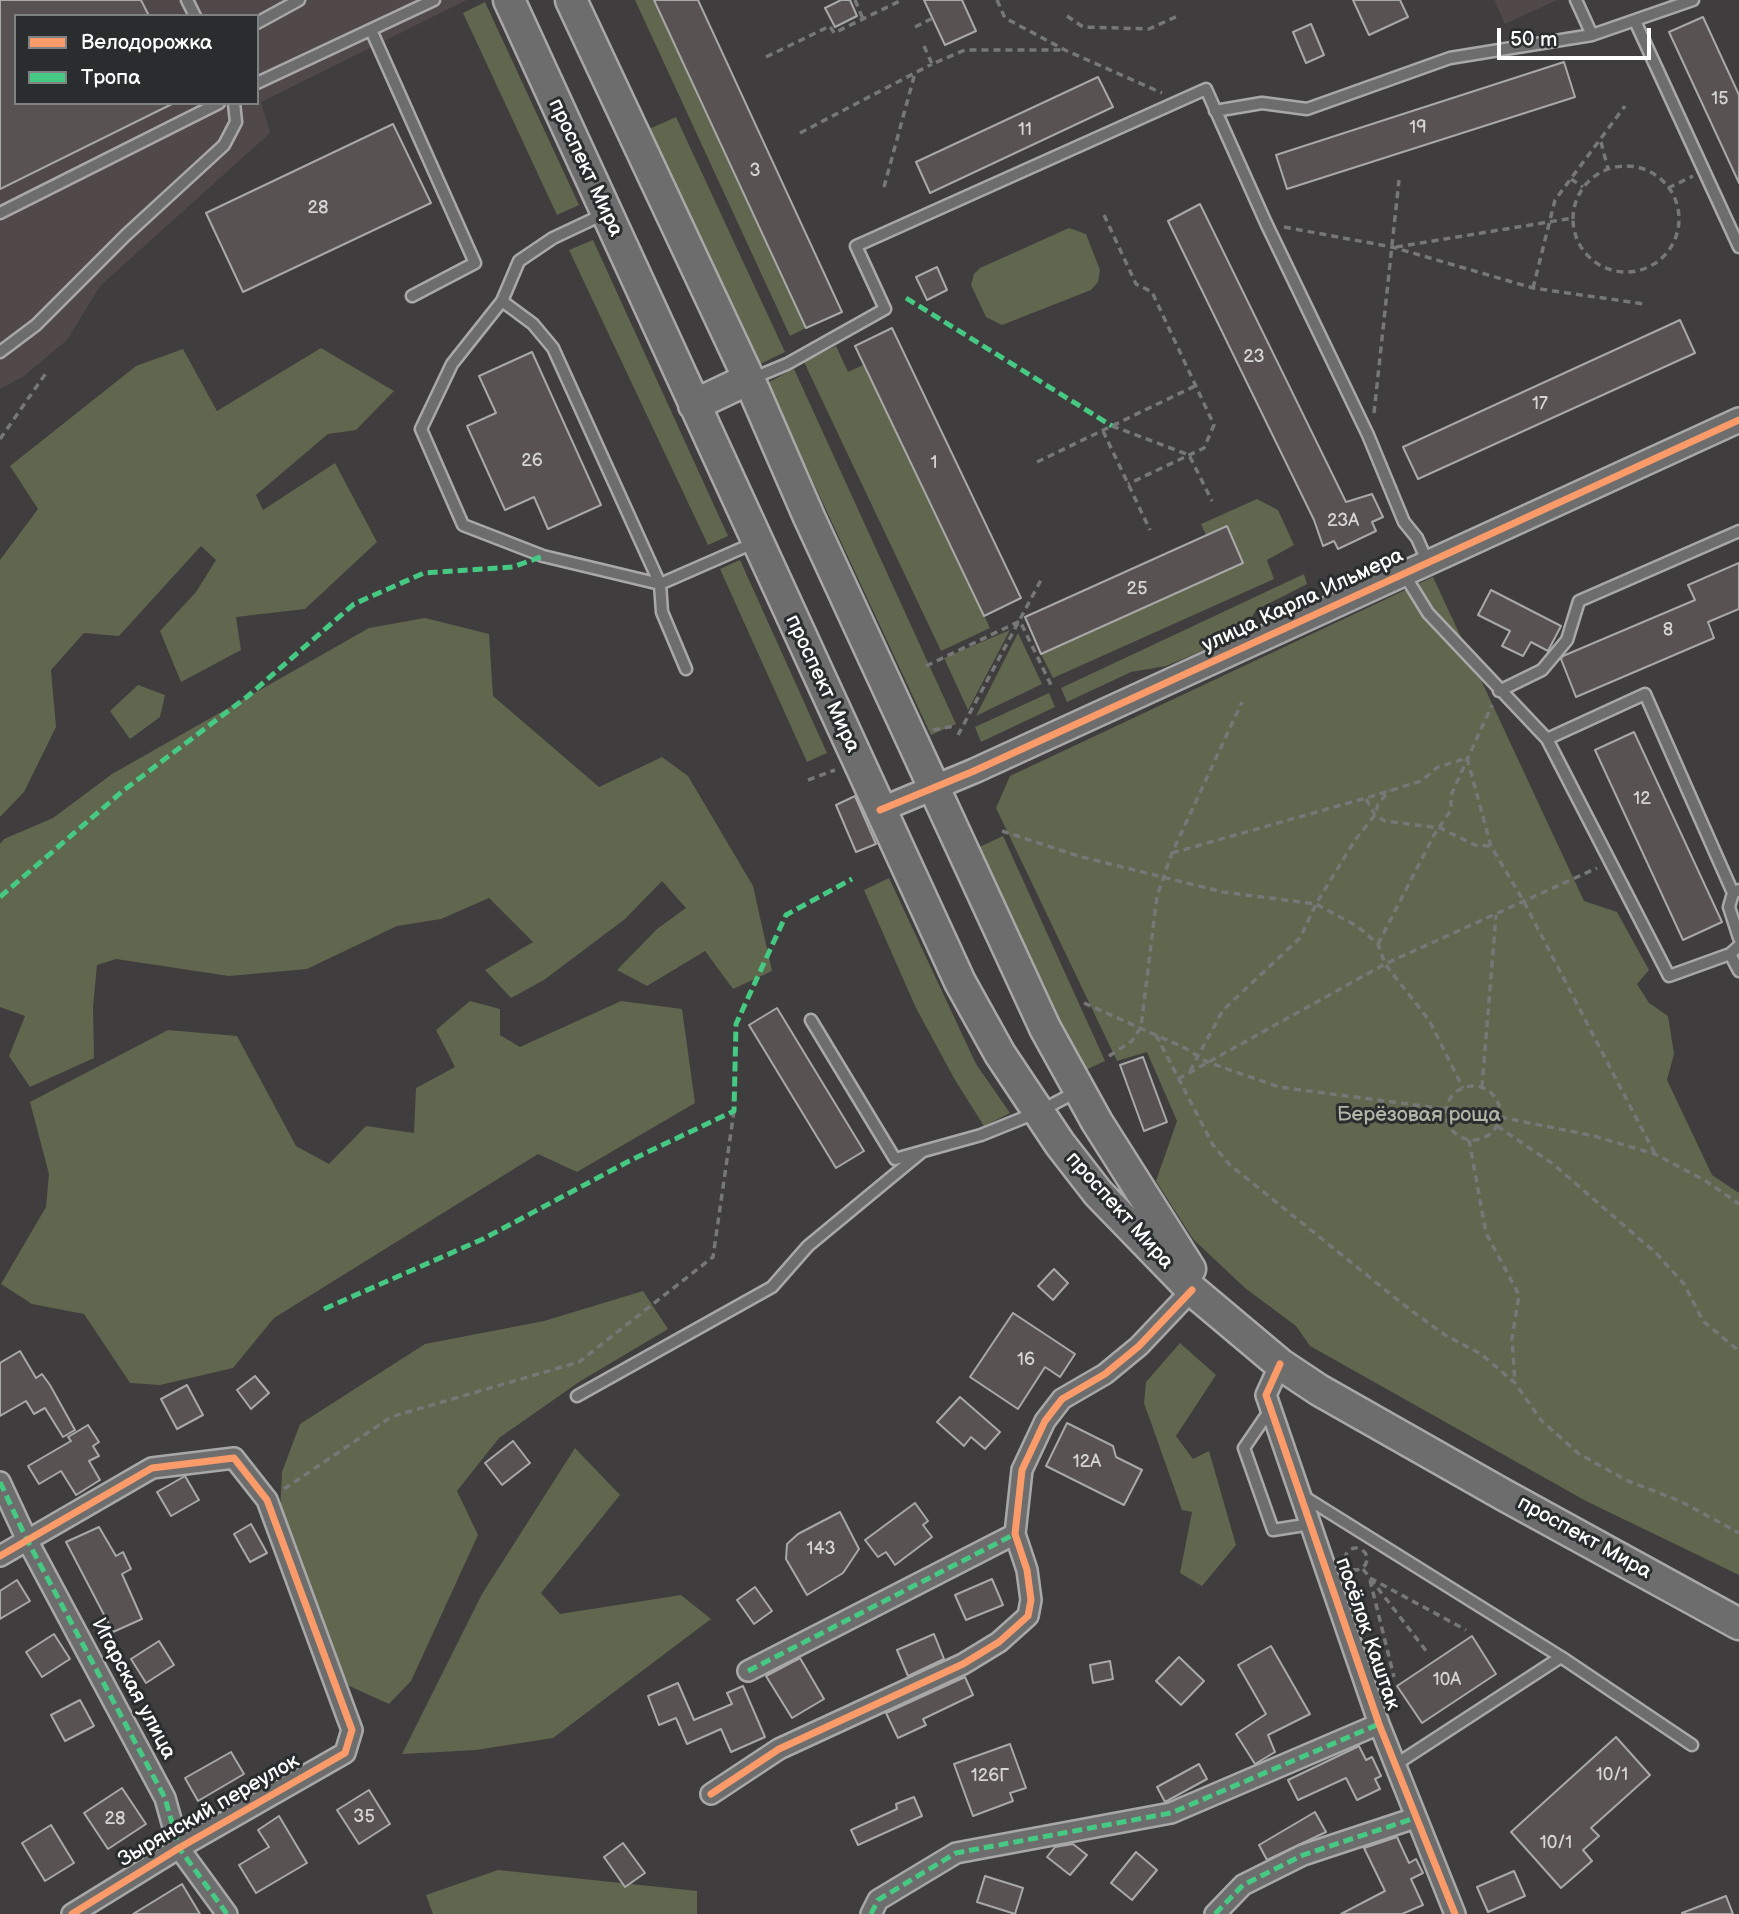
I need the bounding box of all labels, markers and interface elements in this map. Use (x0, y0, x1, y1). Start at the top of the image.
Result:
legend (14, 14, 259, 105)
scale bar (1501, 14, 1655, 58)
text: 50 m (1510, 27, 1557, 52)
text: Велодорожка (81, 30, 212, 55)
text: Тропа (81, 65, 141, 90)
house number: 15 (1711, 88, 1729, 110)
street label: проспект Мира (542, 95, 628, 241)
house number: 19 (1409, 117, 1427, 139)
house number: 11 (1018, 119, 1032, 141)
house number: 3 (749, 160, 761, 182)
house number: 28 (307, 197, 329, 219)
house number: 23 (1243, 346, 1265, 368)
house number: 17 (1532, 393, 1548, 415)
house number: 26 (521, 450, 543, 472)
house number: 1 (931, 452, 937, 474)
house number: 23А (1327, 510, 1359, 532)
street label: улица Карла Ильмера (1198, 543, 1408, 659)
house number: 25 (1127, 578, 1147, 600)
street label: проспект Мира (779, 611, 865, 757)
house number: 8 (1663, 619, 1673, 641)
house number: 12 (1633, 788, 1651, 810)
park label: Берёзовая роща (1337, 1103, 1501, 1129)
street label: проспект Мира (1060, 1147, 1178, 1275)
house number: 16 (1017, 1349, 1035, 1371)
house number: 12А (1073, 1451, 1101, 1473)
street label: проспект Мира (1513, 1491, 1655, 1585)
house number: 143 (806, 1538, 836, 1560)
street label: посёлок Каштак (1329, 1554, 1405, 1714)
street label: Игарская улица (85, 1614, 181, 1764)
house number: 10А (1433, 1669, 1461, 1691)
street label: Зырянский переулок (114, 1749, 304, 1873)
house number: 10/1 (1596, 1764, 1628, 1786)
house number: 126Г (971, 1765, 1009, 1787)
house number: 35 (353, 1806, 375, 1828)
house number: 28 (104, 1808, 126, 1830)
house number: 10/1 (1540, 1832, 1572, 1854)

